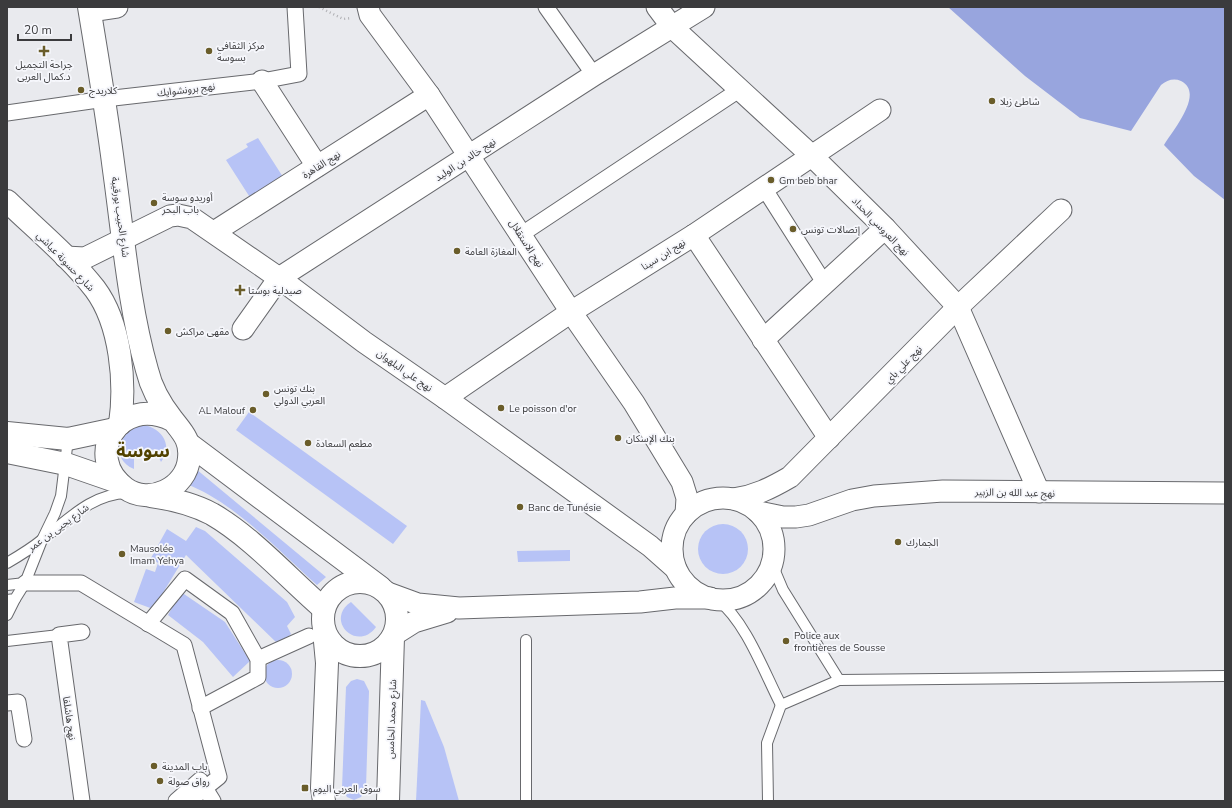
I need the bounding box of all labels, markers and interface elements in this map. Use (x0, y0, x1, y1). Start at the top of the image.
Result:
scale bar (18, 16, 71, 42)
text: 20 m (24, 22, 52, 38)
place label: مركز الثقافي بسوسة (217, 39, 265, 65)
marker: جراحة التجميل د.كمال العربى (38, 45, 50, 57)
marker: مركز الثقافي بسوسة (204, 46, 214, 56)
place label: جراحة التجميل د.كمال العربى (15, 58, 73, 84)
street label: نهج برونشوايك (156, 79, 216, 101)
place label: كلاريدج (89, 84, 118, 98)
marker: كلاريدج (76, 85, 86, 95)
place label: شاطئ زبلا (1000, 95, 1040, 109)
marker: شاطئ زبلا (987, 96, 997, 106)
street label: نهج خالد بن الوليد (432, 135, 499, 185)
street label: نهج القاهرة (300, 147, 344, 182)
place label: Gm beb bhar (779, 174, 838, 188)
marker: Gm beb bhar (766, 175, 776, 185)
street label: شارع الحبيب بورقيبة (107, 176, 133, 259)
place label: أوريدو سوسة باب البحر (161, 191, 213, 217)
street label: نهج العروسي الحداد (848, 194, 912, 260)
marker: أوريدو سوسة باب البحر (149, 198, 159, 208)
street label: نهج الاستقلال (505, 217, 547, 270)
place label: إتصالات تونس (801, 223, 861, 237)
marker: إتصالات تونس (788, 224, 798, 234)
street label: شارع حسونة عياشي (33, 229, 98, 295)
street label: نهج ابن سينا (639, 236, 689, 274)
place label: المغازة العامة (465, 245, 517, 259)
marker: المغازة العامة (452, 246, 462, 256)
place label: صيدلية بوستا (248, 284, 302, 298)
marker: صيدلية بوستا (235, 285, 245, 295)
place label: مقهى مراكش (176, 325, 229, 339)
marker: مقهى مراكش (163, 326, 173, 336)
street label: نهج علي باي (882, 342, 926, 387)
street label: نهج علي البلهوان (374, 346, 435, 396)
place label: بنك تونس العربي الدولي (274, 382, 325, 408)
marker: بنك تونس العربي الدولي (261, 389, 271, 399)
place label: Le poisson d'or (509, 402, 577, 416)
marker: Le poisson d'or (496, 403, 506, 413)
place label: AL Malouf (198, 404, 246, 418)
marker: AL Malouf (248, 405, 258, 415)
place label: بنك الإسكان (626, 432, 675, 446)
marker: بنك الإسكان (613, 433, 623, 443)
place label: مطعم السعادة (316, 437, 372, 451)
marker: مطعم السعادة (303, 438, 313, 448)
district label: سوسة (116, 439, 170, 463)
street label: نهج عبد الله بن الزبير (974, 485, 1055, 501)
street label: شارع يحيى بن عمر (24, 501, 92, 555)
place label: Banc de Tunésie (528, 501, 601, 515)
marker: Banc de Tunésie (515, 502, 525, 512)
place label: الجمارك (906, 536, 938, 550)
marker: الجمارك (893, 537, 903, 547)
place label: Mausolée Imam Yehya (130, 542, 184, 568)
marker: Mausolée Imam Yehya (117, 549, 127, 559)
place label: Police aux frontières de Sousse (794, 629, 885, 655)
marker: Police aux frontières de Sousse (781, 636, 791, 646)
street label: شارع محمد الخامس (384, 679, 400, 759)
street label: نهج هاشلفا (59, 695, 79, 741)
place label: باب المدينة (162, 760, 208, 774)
marker: باب المدينة (149, 761, 159, 771)
place label: رواق صولة (168, 775, 210, 789)
marker: رواق صولة (155, 776, 165, 786)
place label: سوق العربي اليوم (313, 782, 381, 797)
marker: سوق العربي اليوم (300, 783, 310, 793)

